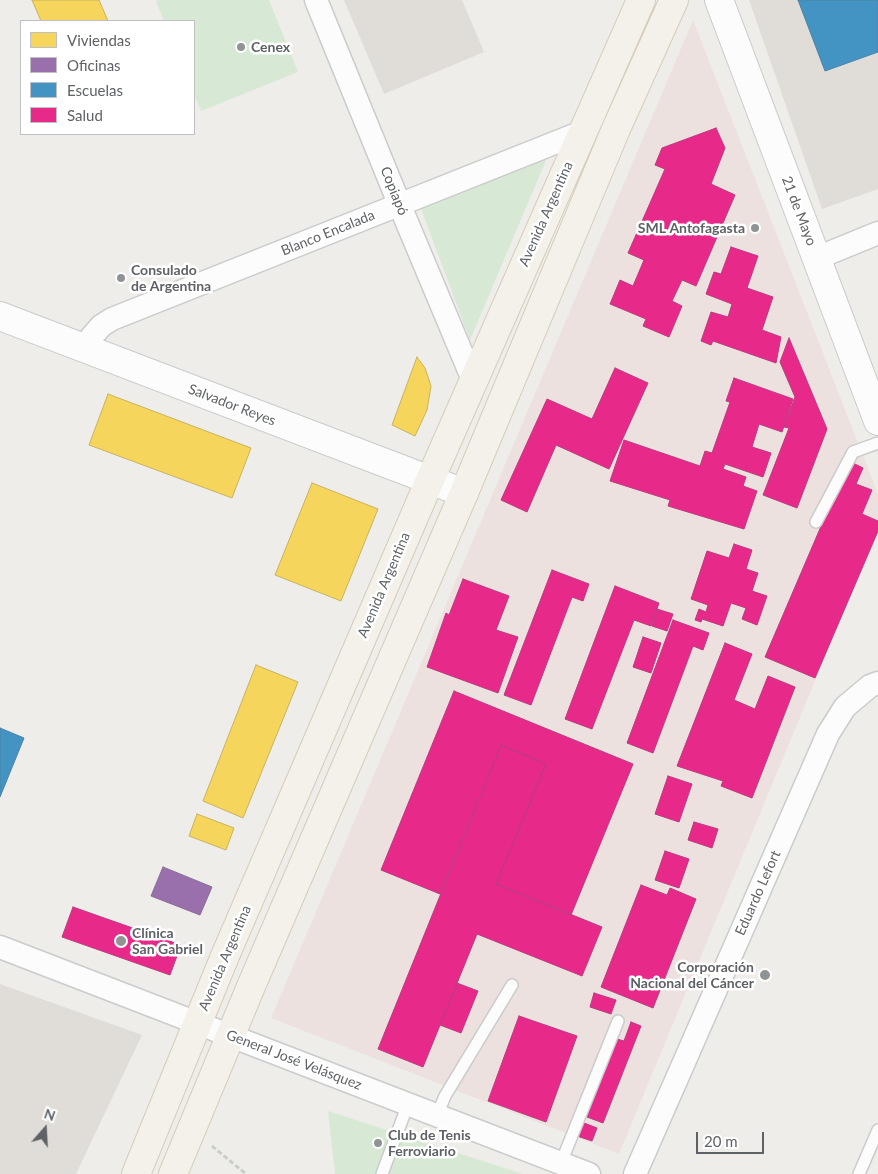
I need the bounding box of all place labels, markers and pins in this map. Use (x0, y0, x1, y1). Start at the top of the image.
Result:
place label: Cenex (251, 39, 290, 55)
marker: Cenex (235, 41, 247, 53)
place label: SML Antofagasta (638, 220, 745, 236)
marker: SML Antofagasta (749, 222, 761, 234)
place label: Consulado de Argentina (131, 262, 211, 294)
marker: Consulado de Argentina (115, 272, 127, 284)
place label: Clínica San Gabriel (132, 925, 203, 958)
marker: Clínica San Gabriel (114, 934, 128, 948)
place label: Corporación Nacional del Cáncer (630, 959, 754, 992)
marker: Corporación Nacional del Cáncer (758, 968, 772, 982)
place label: Club de Tenis Ferroviario (388, 1127, 471, 1160)
marker: Club de Tenis Ferroviario (372, 1137, 384, 1149)

